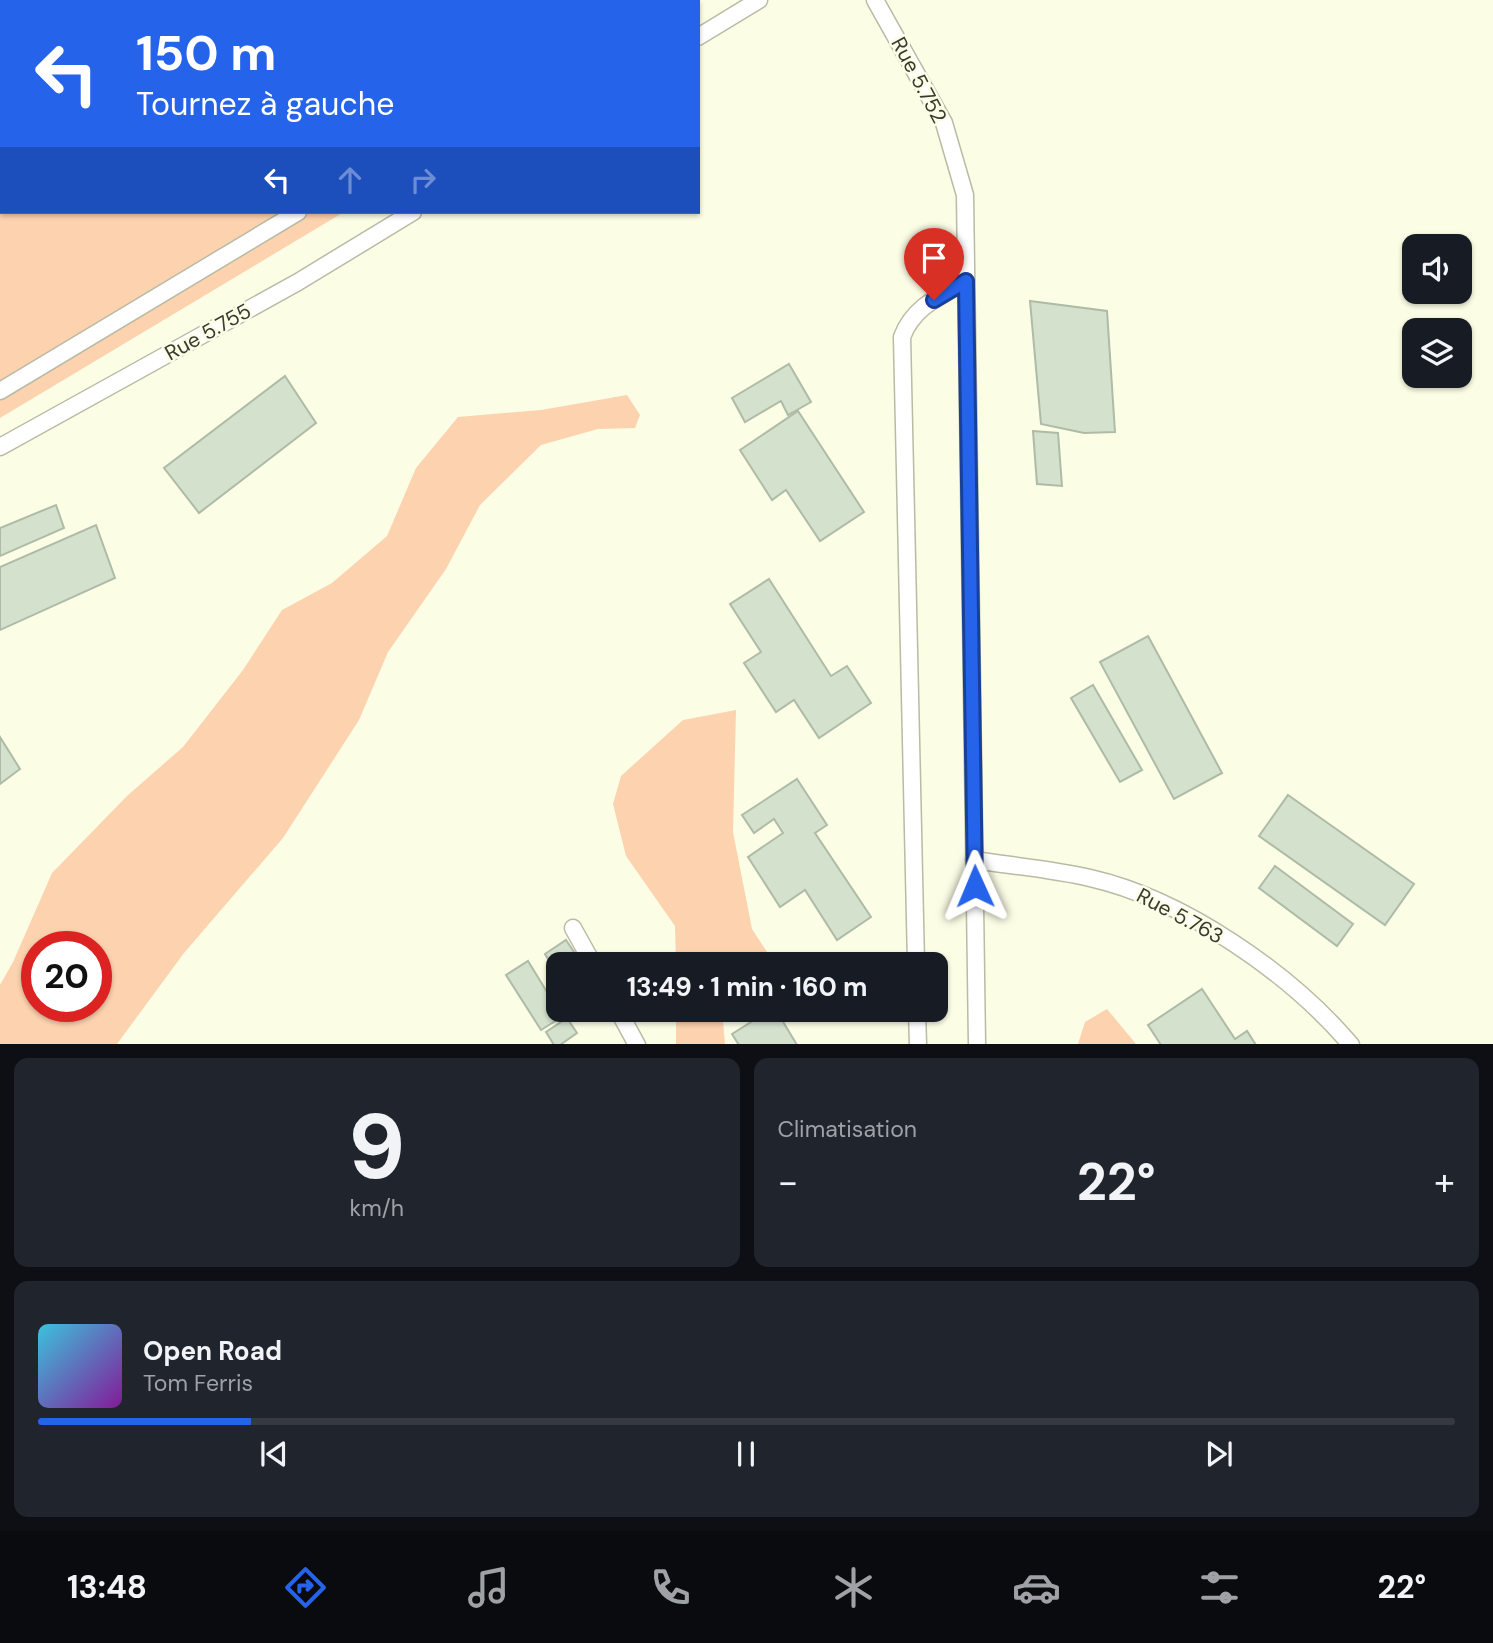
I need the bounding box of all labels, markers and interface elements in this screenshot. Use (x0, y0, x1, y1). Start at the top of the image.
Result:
text: 150 m (136, 21, 276, 85)
icon: left (21, 28, 112, 119)
street label: Rue 5.752 (885, 32, 953, 128)
text: Tournez à gauche (136, 83, 394, 125)
icon: left (258, 161, 296, 199)
icon: ahead (331, 161, 369, 199)
icon: right (404, 161, 442, 199)
pin (904, 228, 964, 300)
map controls (1402, 234, 1472, 388)
button: sound (1402, 234, 1472, 304)
icon: arrive (915, 239, 953, 277)
street label: Rue 5.755 (160, 297, 256, 367)
button: layers (1402, 318, 1472, 388)
position arrow (938, 849, 1012, 923)
street label: Rue 5.763 (1132, 881, 1228, 951)
speed limit sign: 20 (21, 931, 112, 1022)
text: 13:49 · 1 min · 160 m (627, 970, 867, 1004)
text: 9 (348, 1088, 406, 1206)
text: Climatisation (778, 1114, 917, 1144)
text: 22° (1077, 1148, 1156, 1216)
text: − (778, 1157, 798, 1207)
text: + (1434, 1157, 1455, 1207)
text: km/h (350, 1193, 404, 1223)
text: Open Road (143, 1334, 282, 1368)
text: Tom Ferris (143, 1368, 253, 1398)
icon: previous (255, 1435, 293, 1473)
icon: pause (727, 1435, 765, 1473)
icon: next (1200, 1435, 1238, 1473)
icon: directions (281, 1563, 330, 1612)
icon: music (464, 1563, 513, 1612)
icon: phone (646, 1563, 695, 1612)
icon: climate (829, 1563, 878, 1612)
icon: car (1012, 1563, 1061, 1612)
icon: filters (1195, 1563, 1244, 1612)
text: 13:48 (67, 1566, 147, 1608)
text: 22° (1378, 1566, 1426, 1608)

